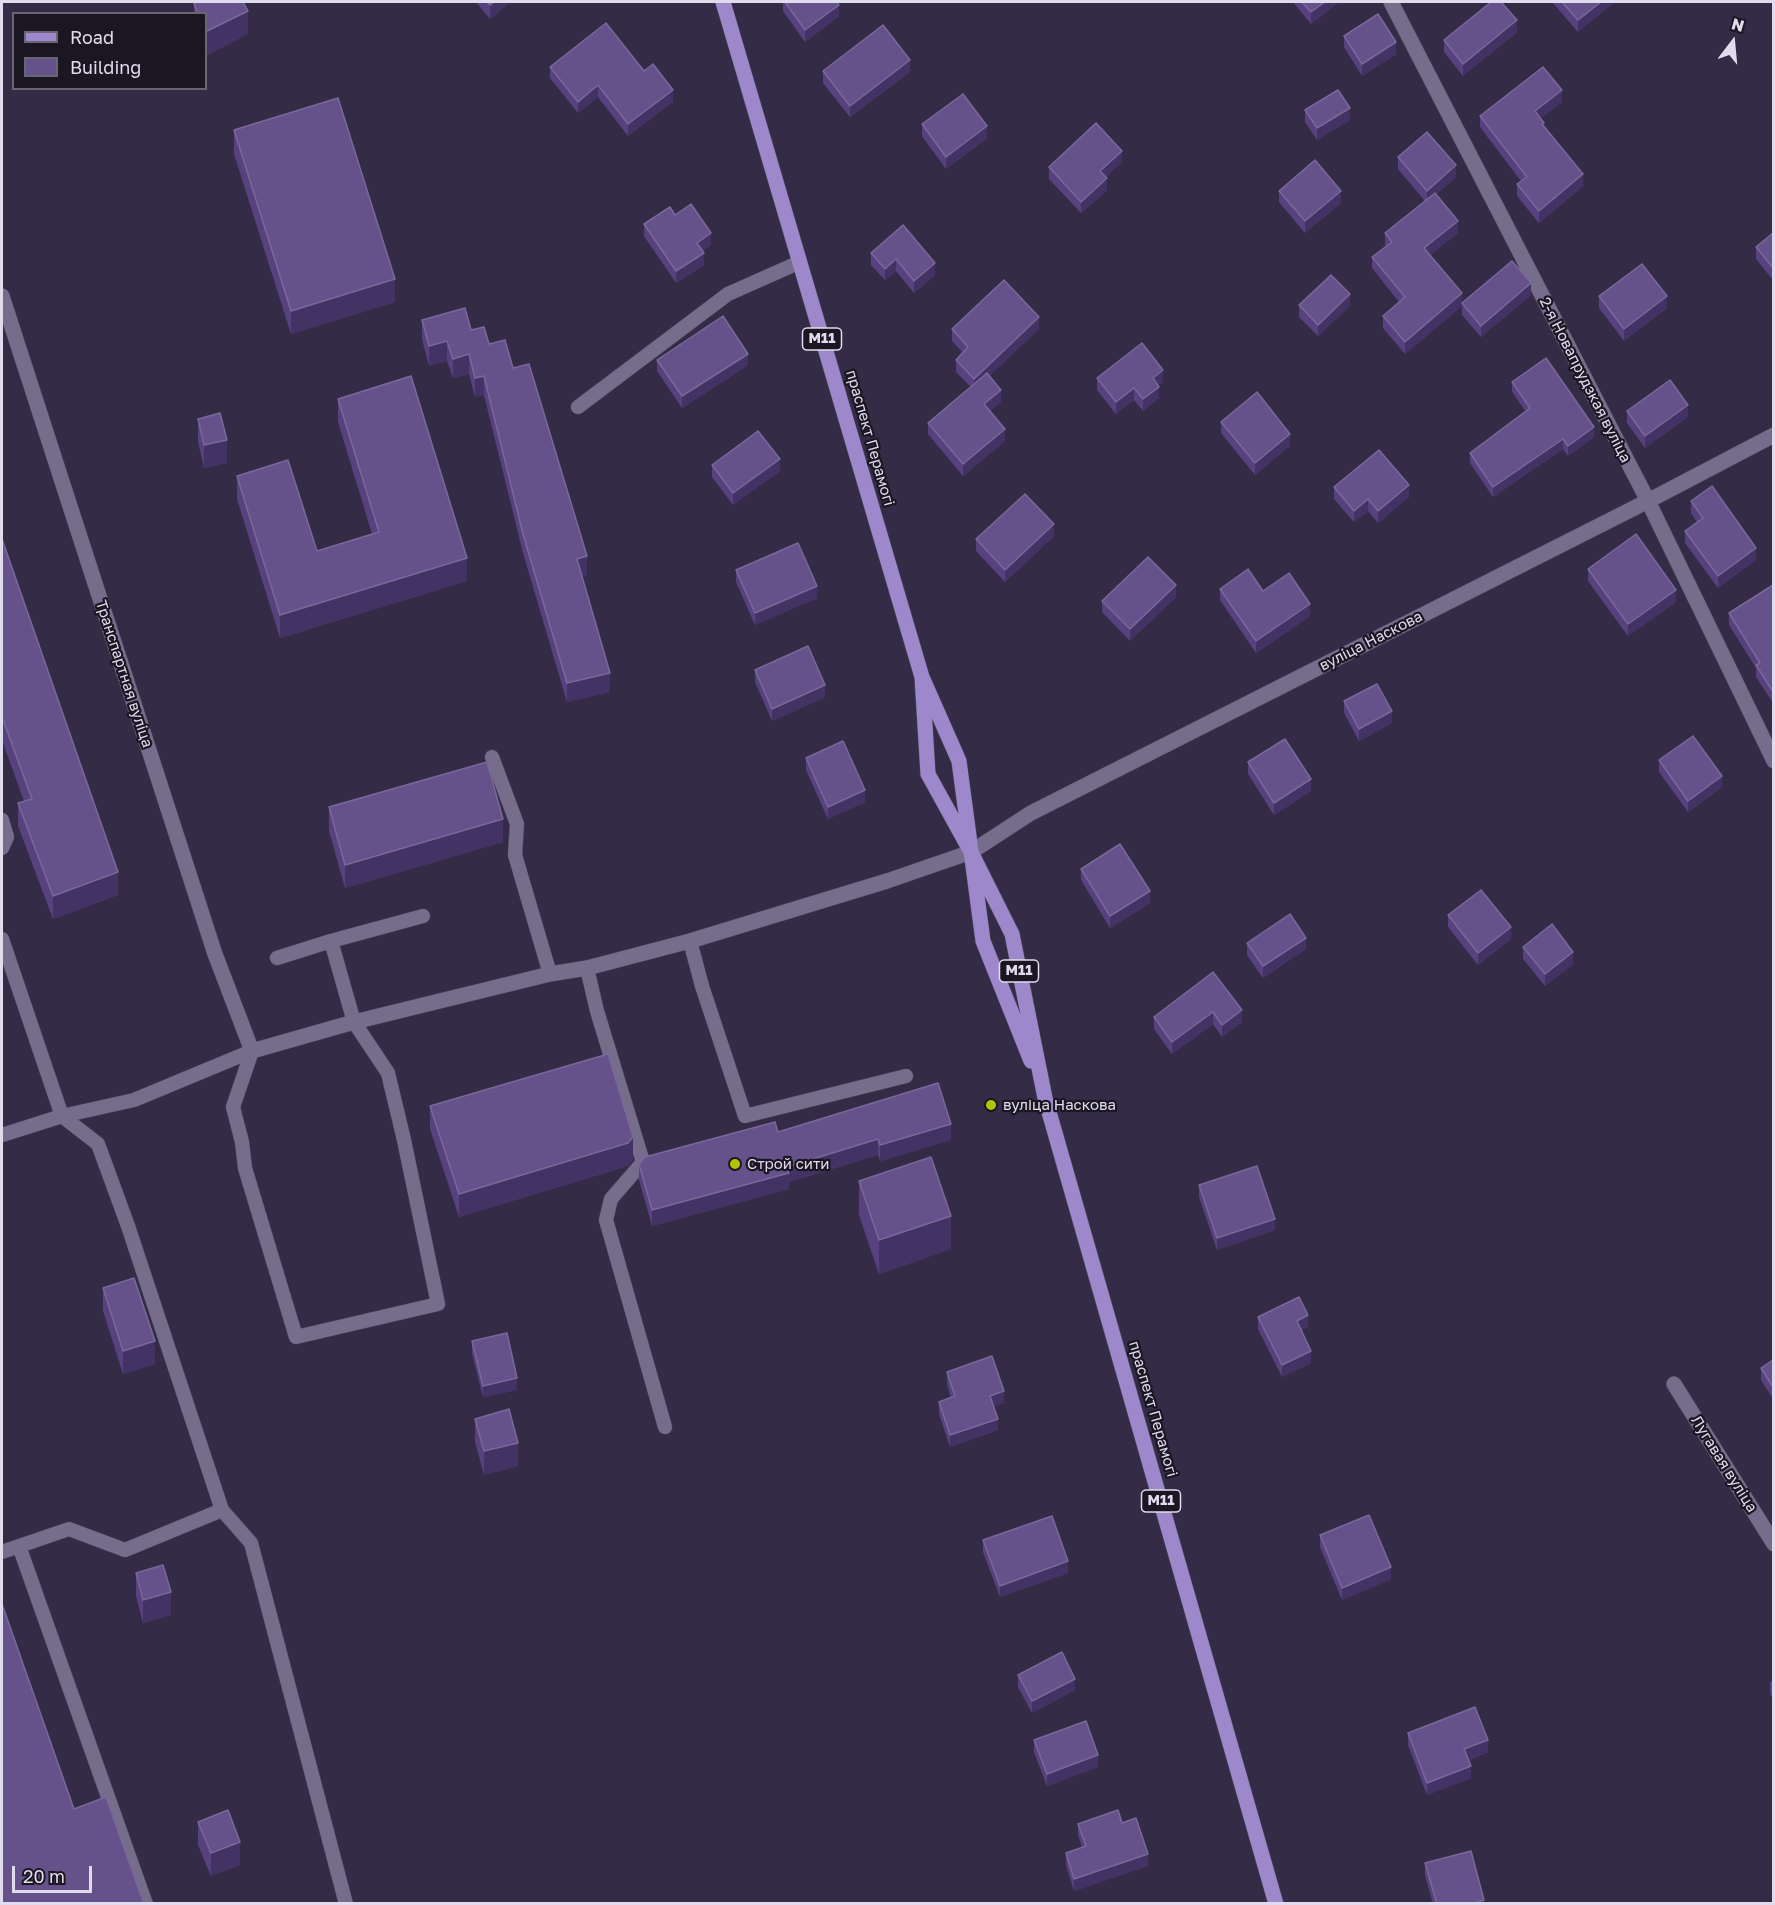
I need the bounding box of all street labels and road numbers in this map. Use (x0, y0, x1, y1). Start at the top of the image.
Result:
street label: 2-я Новапрудзкая вуліца (1535, 294, 1635, 466)
road number: М11 (802, 328, 842, 350)
street label: праспект Перамогі (842, 368, 898, 508)
street label: Транспартная вуліца (92, 598, 156, 750)
street label: вуліца Наскова (1317, 607, 1425, 675)
road number: М11 (1000, 960, 1038, 982)
street label: праспект Перамогі (1125, 1339, 1181, 1479)
street label: Лугавая вуліца (1687, 1412, 1761, 1516)
road number: М11 (1142, 1490, 1180, 1512)

